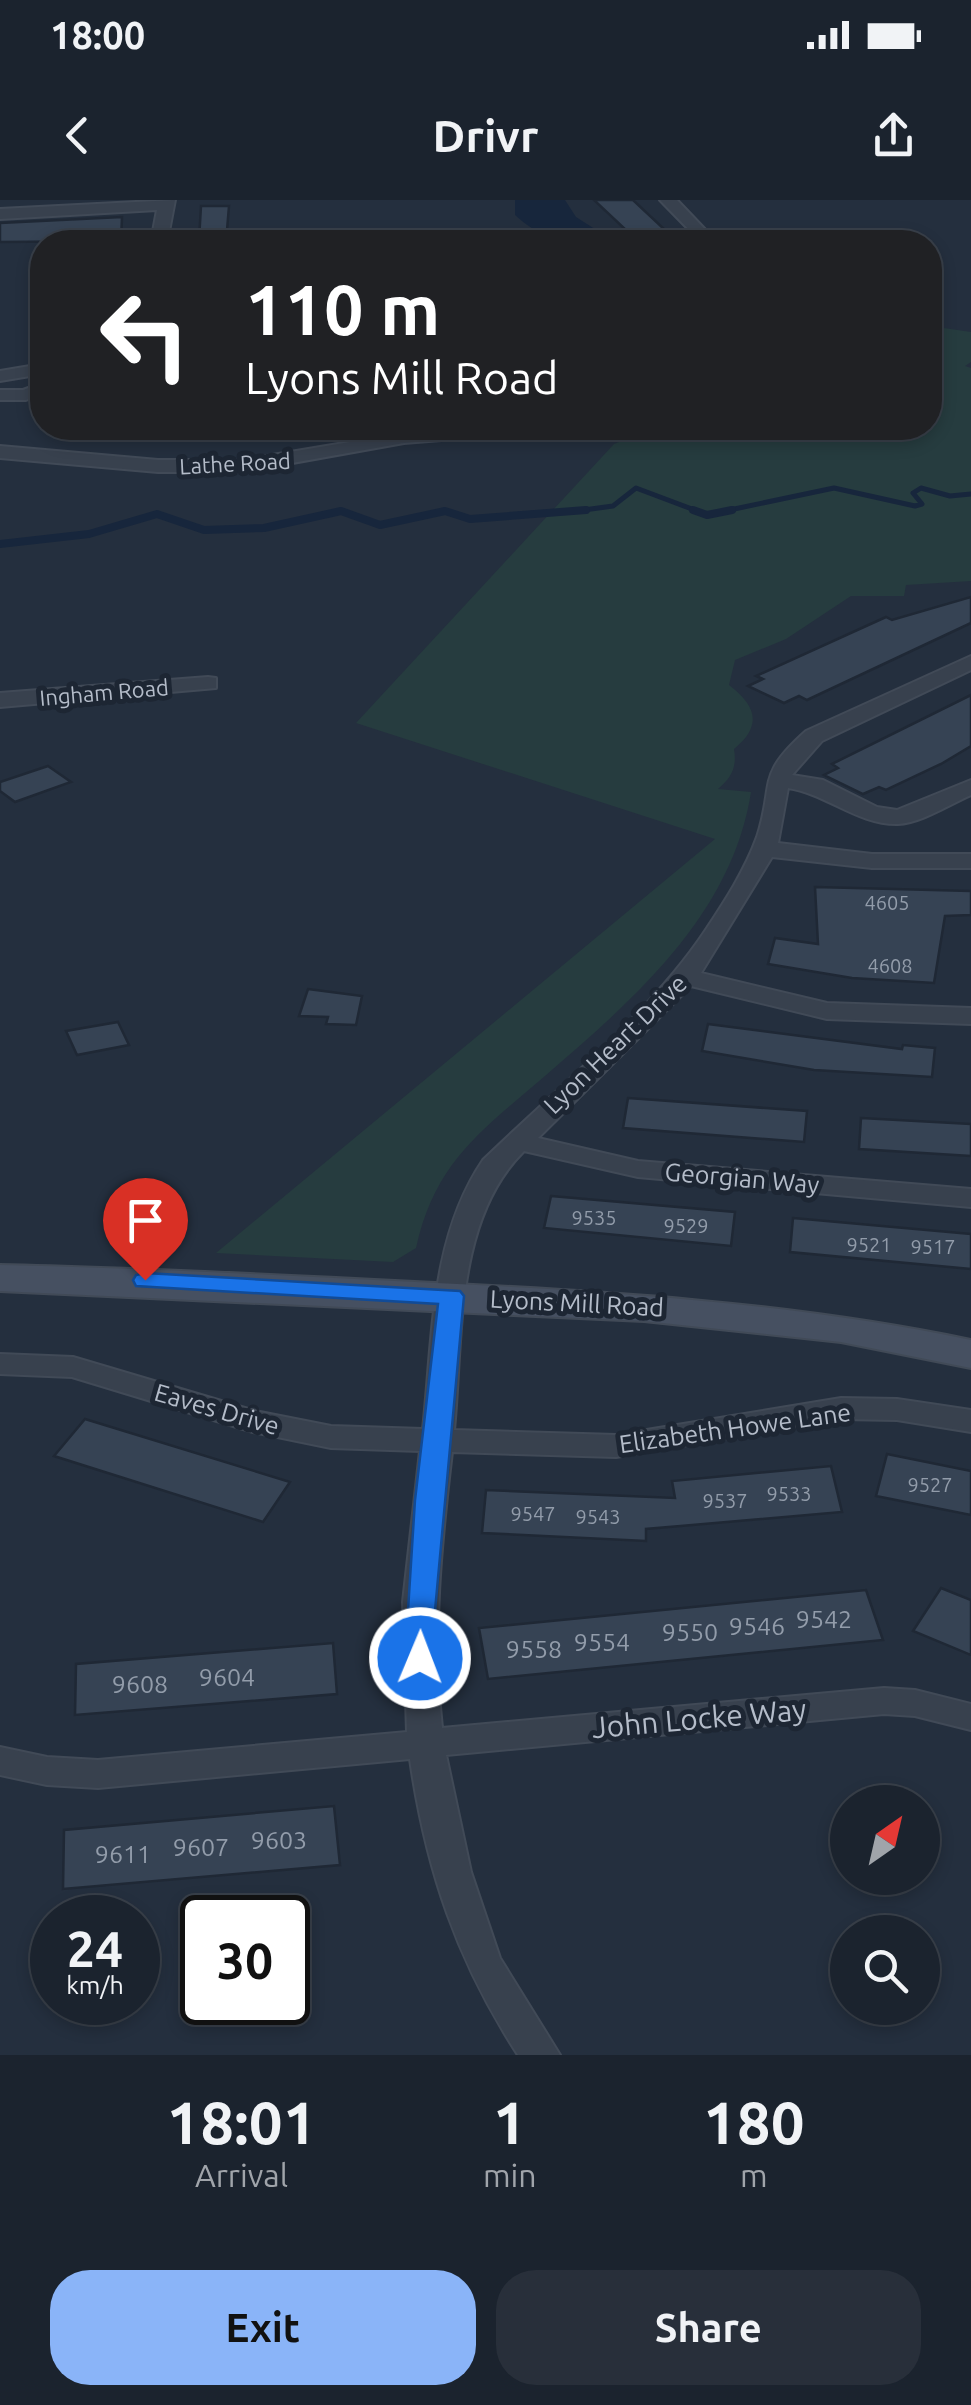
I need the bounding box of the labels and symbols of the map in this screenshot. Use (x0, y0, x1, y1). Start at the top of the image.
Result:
street label: Lathe Road (179, 448, 291, 478)
street label: Ingham Road (38, 674, 170, 710)
house number: 4605 (864, 891, 910, 914)
house number: 4608 (867, 954, 913, 977)
street label: Lyon Heart Drive (538, 969, 692, 1119)
street label: Georgian Way (663, 1157, 821, 1199)
pin (103, 1178, 188, 1281)
house number: 9535 (571, 1206, 617, 1229)
house number: 9529 (663, 1214, 709, 1237)
house number: 9521 (846, 1233, 892, 1256)
house number: 9517 (910, 1235, 956, 1258)
street label: Lyons Mill Road (489, 1284, 665, 1322)
street label: Eaves Drive (151, 1378, 283, 1440)
street label: Elizabeth Howe Lane (617, 1398, 853, 1458)
house number: 9527 (907, 1473, 953, 1496)
house number: 9533 (766, 1482, 812, 1505)
house number: 9537 (702, 1489, 748, 1512)
house number: 9547 (510, 1502, 556, 1525)
house number: 9543 (575, 1505, 621, 1528)
house number: 9542 (796, 1605, 852, 1633)
position arrow (368, 1606, 472, 1710)
house number: 9546 (729, 1612, 785, 1640)
house number: 9550 (662, 1618, 718, 1646)
house number: 9554 (574, 1628, 630, 1656)
house number: 9558 (506, 1635, 562, 1663)
house number: 9604 (199, 1663, 255, 1691)
house number: 9608 (112, 1670, 168, 1698)
street label: John Locke Way (590, 1692, 808, 1744)
north arrow (830, 1785, 940, 1895)
house number: 9603 (251, 1826, 307, 1854)
house number: 9607 (173, 1833, 229, 1861)
house number: 9611 (95, 1840, 151, 1868)
speed limit sign: 30 (180, 1895, 310, 2025)

